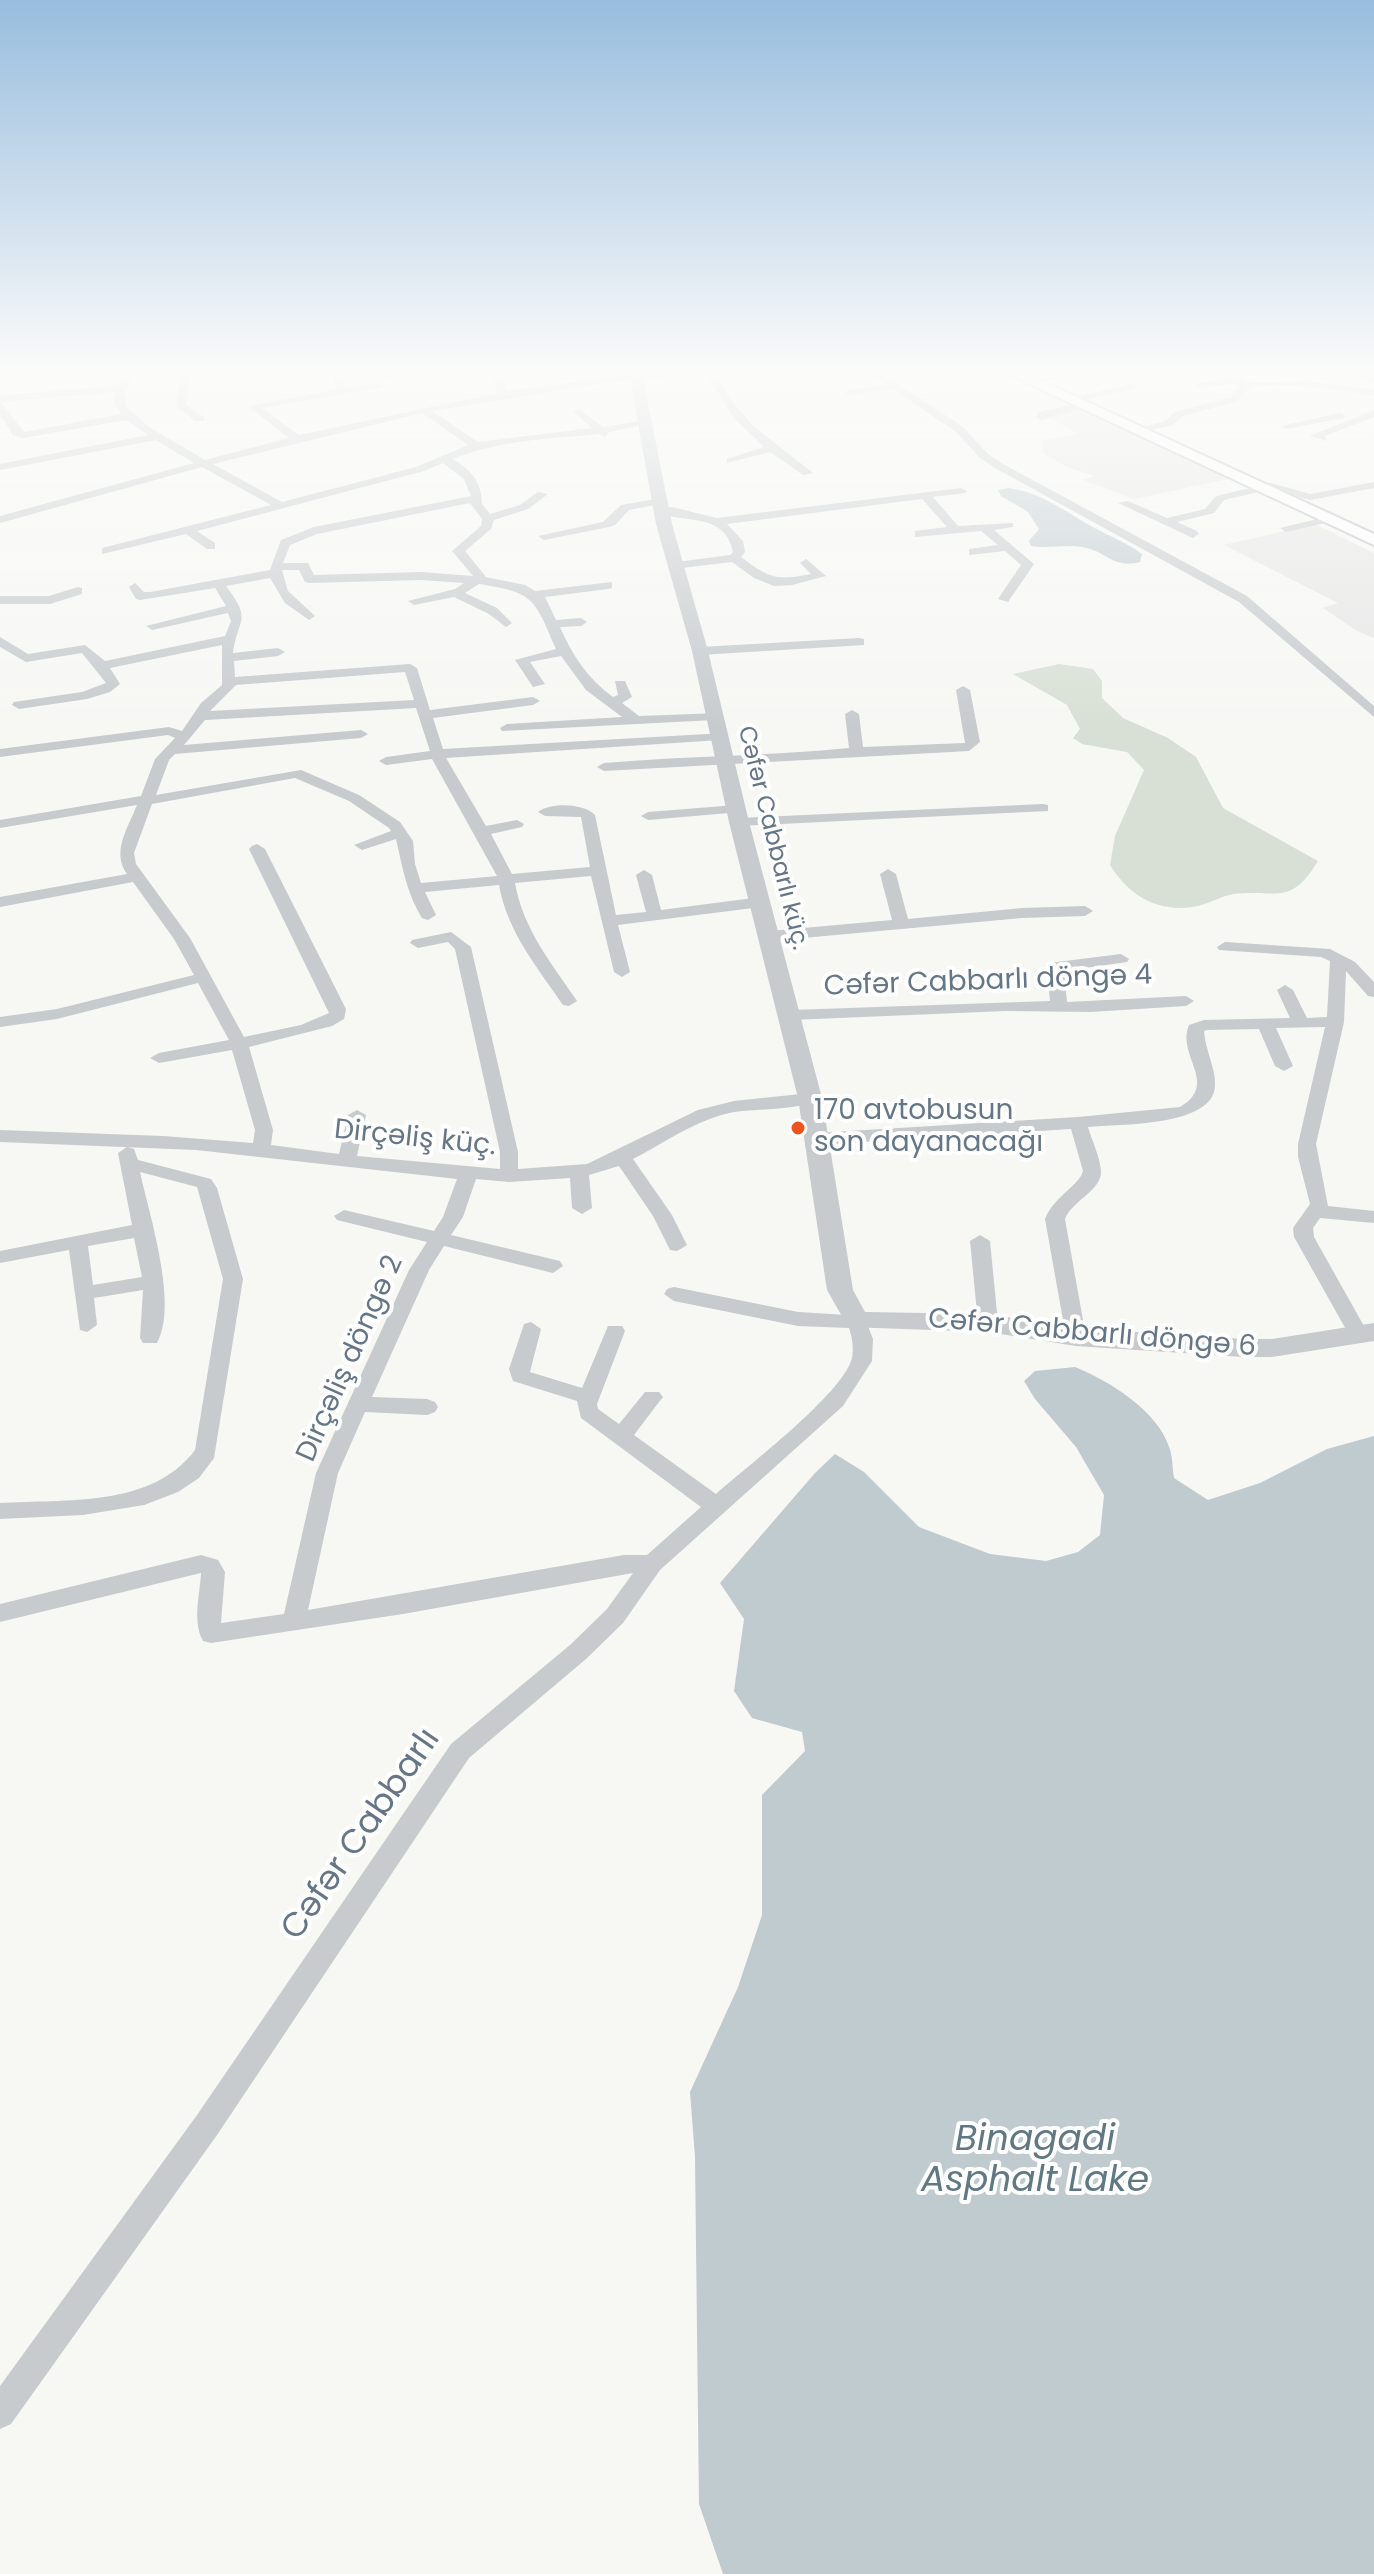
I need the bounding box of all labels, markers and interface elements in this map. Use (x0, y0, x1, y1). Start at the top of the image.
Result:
street label: Cəfər Cabbarlı küç. (730, 723, 814, 953)
street label: Cəfər Cabbarlı döngə 4 (823, 959, 1153, 1005)
place label: 170 avtobusun son dayanacağı (814, 1095, 1043, 1161)
street label: Dirçəliş küç. (332, 1114, 498, 1164)
marker: 170 avtobusun son dayanacağı (789, 1119, 807, 1137)
street label: Dirçəliş döngə 2 (291, 1251, 411, 1467)
street label: Cəfər Cabbarlı döngə 6 (927, 1303, 1257, 1365)
street label: Cəfər Cabbarlı (274, 1721, 450, 1949)
water label: Binagadi Asphalt Lake (921, 2119, 1149, 2204)

